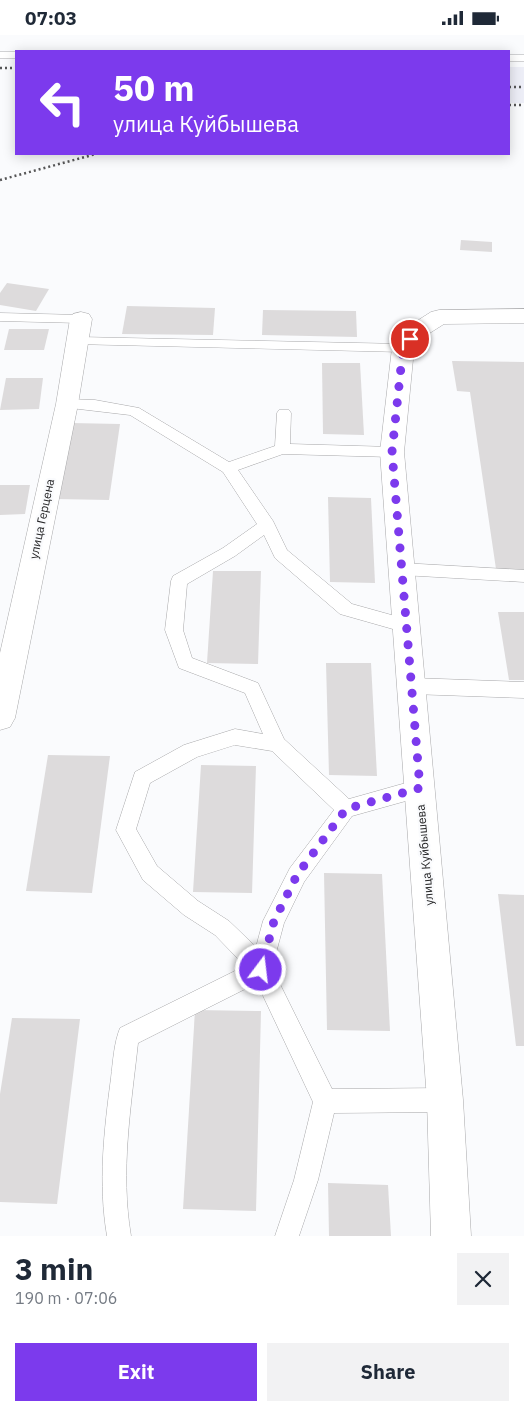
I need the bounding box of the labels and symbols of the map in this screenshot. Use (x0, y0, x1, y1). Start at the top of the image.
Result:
pin (389, 318, 431, 360)
street label: улица Герцена (26, 477, 57, 560)
street label: улица Куйбышева (413, 803, 436, 906)
position arrow (234, 943, 286, 995)

